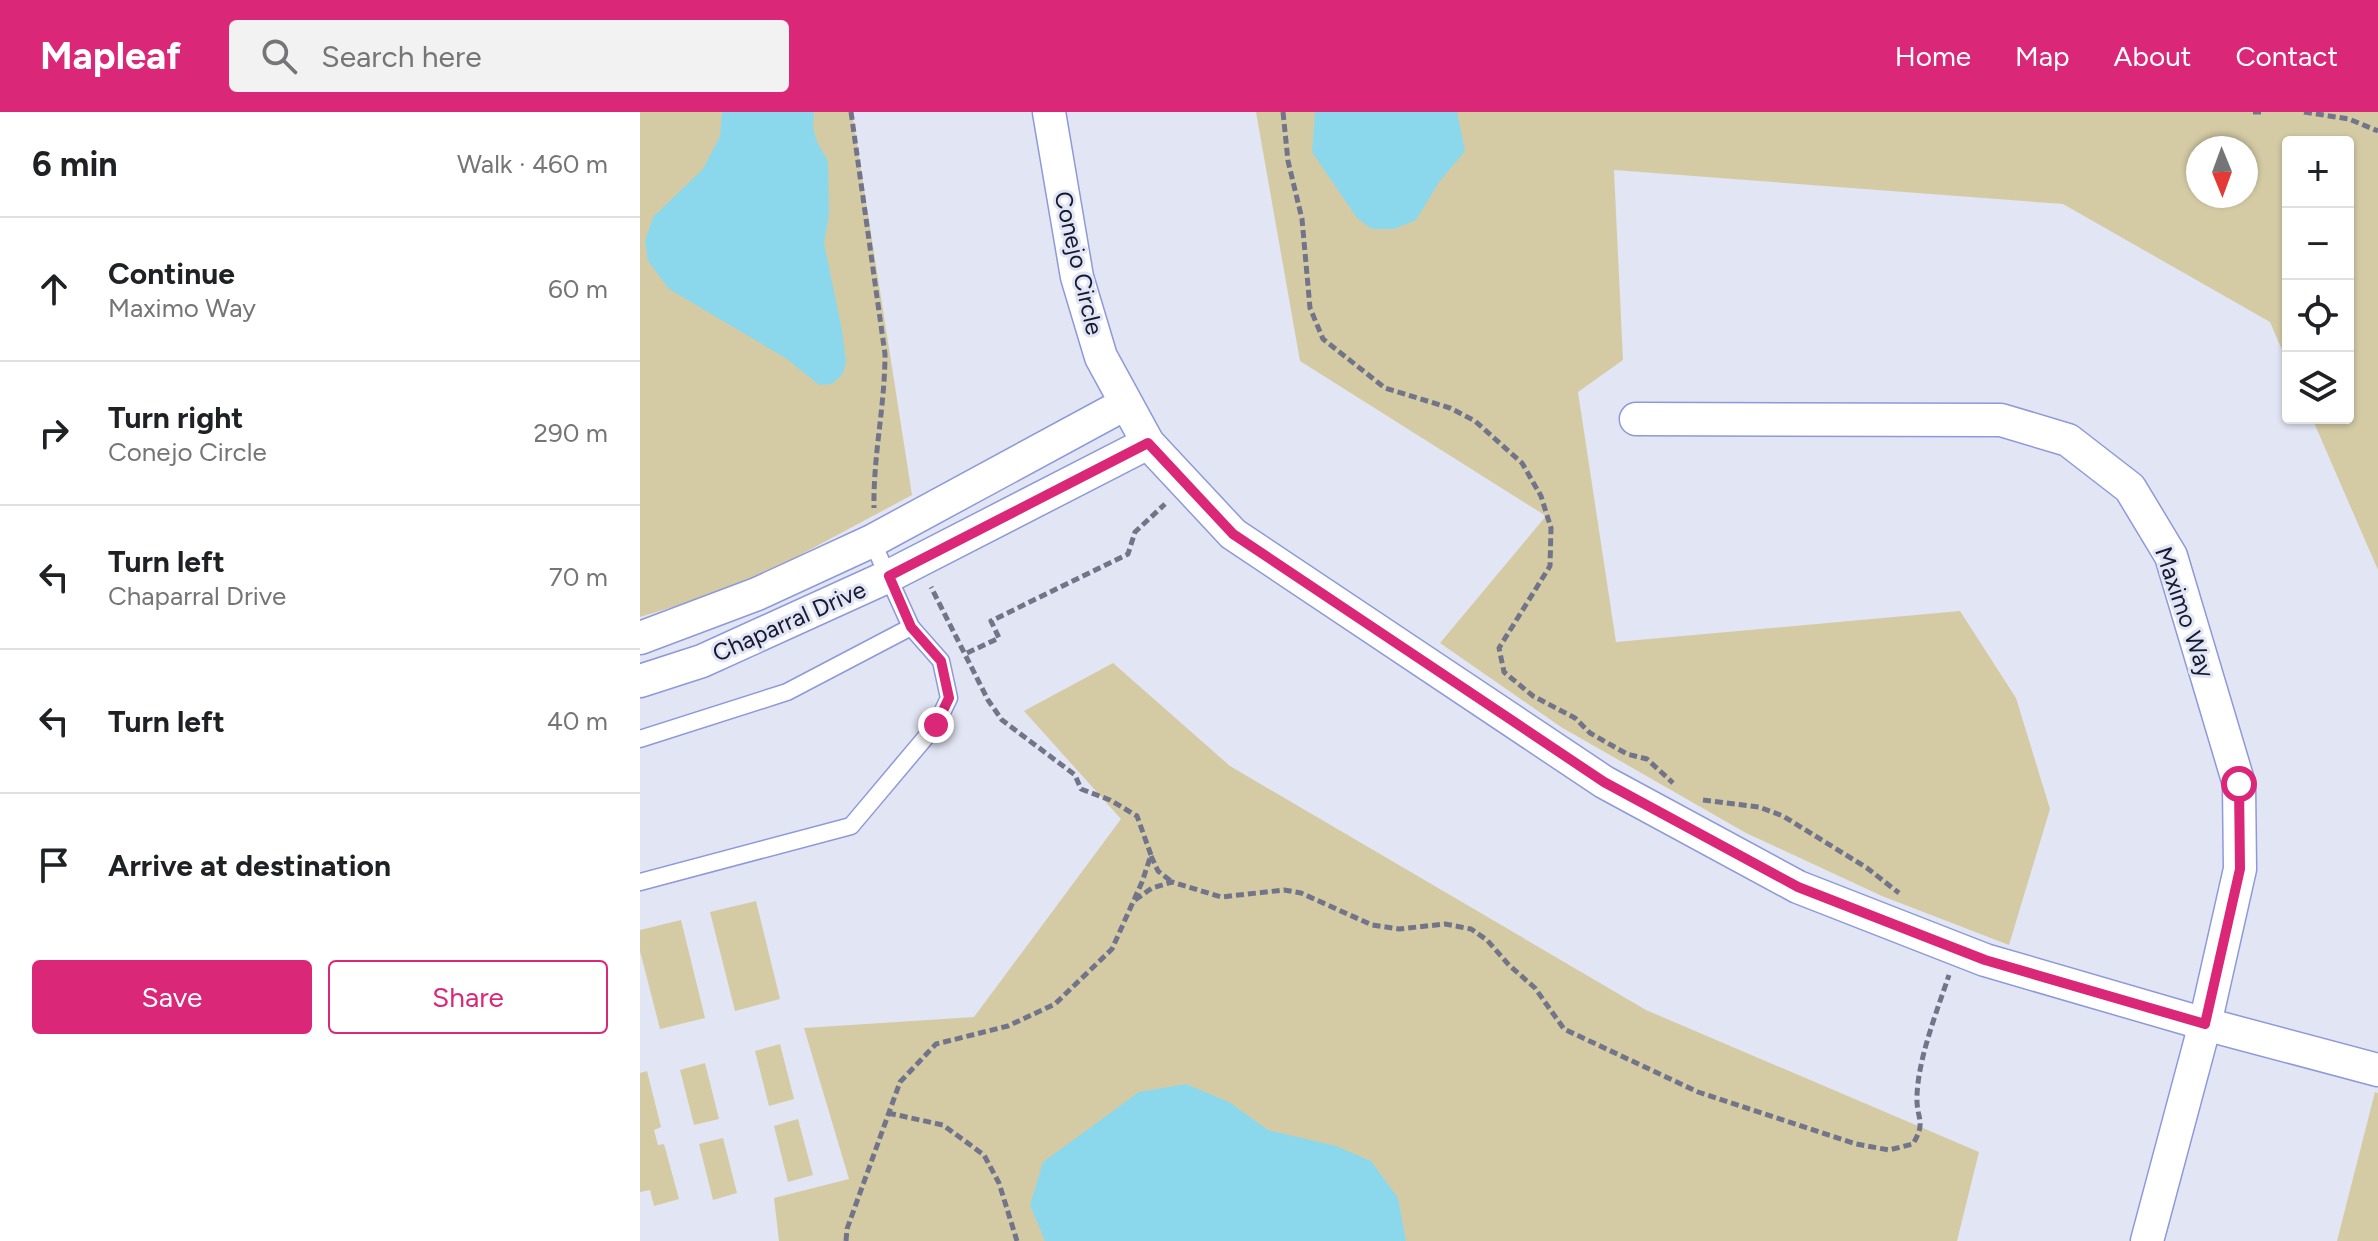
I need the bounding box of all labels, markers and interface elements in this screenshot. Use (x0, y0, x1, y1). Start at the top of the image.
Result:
search box (229, 20, 789, 92)
text: Mapleaf (40, 33, 181, 79)
icon: search (257, 34, 301, 78)
text: Search here (321, 38, 482, 75)
text: Home (1895, 39, 1971, 73)
text: Map (2015, 39, 2070, 73)
text: About (2114, 39, 2191, 73)
text: Contact (2235, 39, 2338, 73)
north arrow (2186, 136, 2258, 208)
map controls (2282, 136, 2354, 424)
button: + (2282, 136, 2354, 208)
text: 6 min (32, 144, 118, 185)
text: Walk · 460 m (457, 148, 608, 180)
street label: Conejo Circle (1048, 188, 1110, 338)
button: − (2282, 208, 2354, 280)
text: Continue (108, 255, 235, 292)
icon: ahead (32, 267, 76, 311)
text: 60 m (548, 273, 608, 305)
button: locate (2282, 280, 2354, 352)
text: Maximo Way (108, 292, 256, 324)
button: layers (2282, 352, 2354, 424)
text: Turn right (108, 399, 243, 436)
icon: right (32, 411, 76, 455)
text: 290 m (534, 417, 608, 449)
text: Conejo Circle (108, 436, 267, 468)
text: Turn left (108, 543, 225, 580)
street label: Maximo Way (2149, 543, 2221, 682)
icon: left (32, 555, 76, 599)
text: 70 m (549, 561, 608, 593)
street label: Chaparral Drive (708, 574, 870, 668)
text: Chaparral Drive (108, 580, 286, 612)
icon: left (32, 699, 76, 743)
text: Turn left (108, 703, 225, 740)
text: 40 m (547, 705, 608, 737)
route end (918, 707, 954, 743)
route start (2221, 766, 2257, 802)
icon: arrive (32, 843, 76, 887)
text: Arrive at destination (108, 847, 391, 884)
button: Save (32, 960, 312, 1034)
button: Share (328, 960, 608, 1034)

